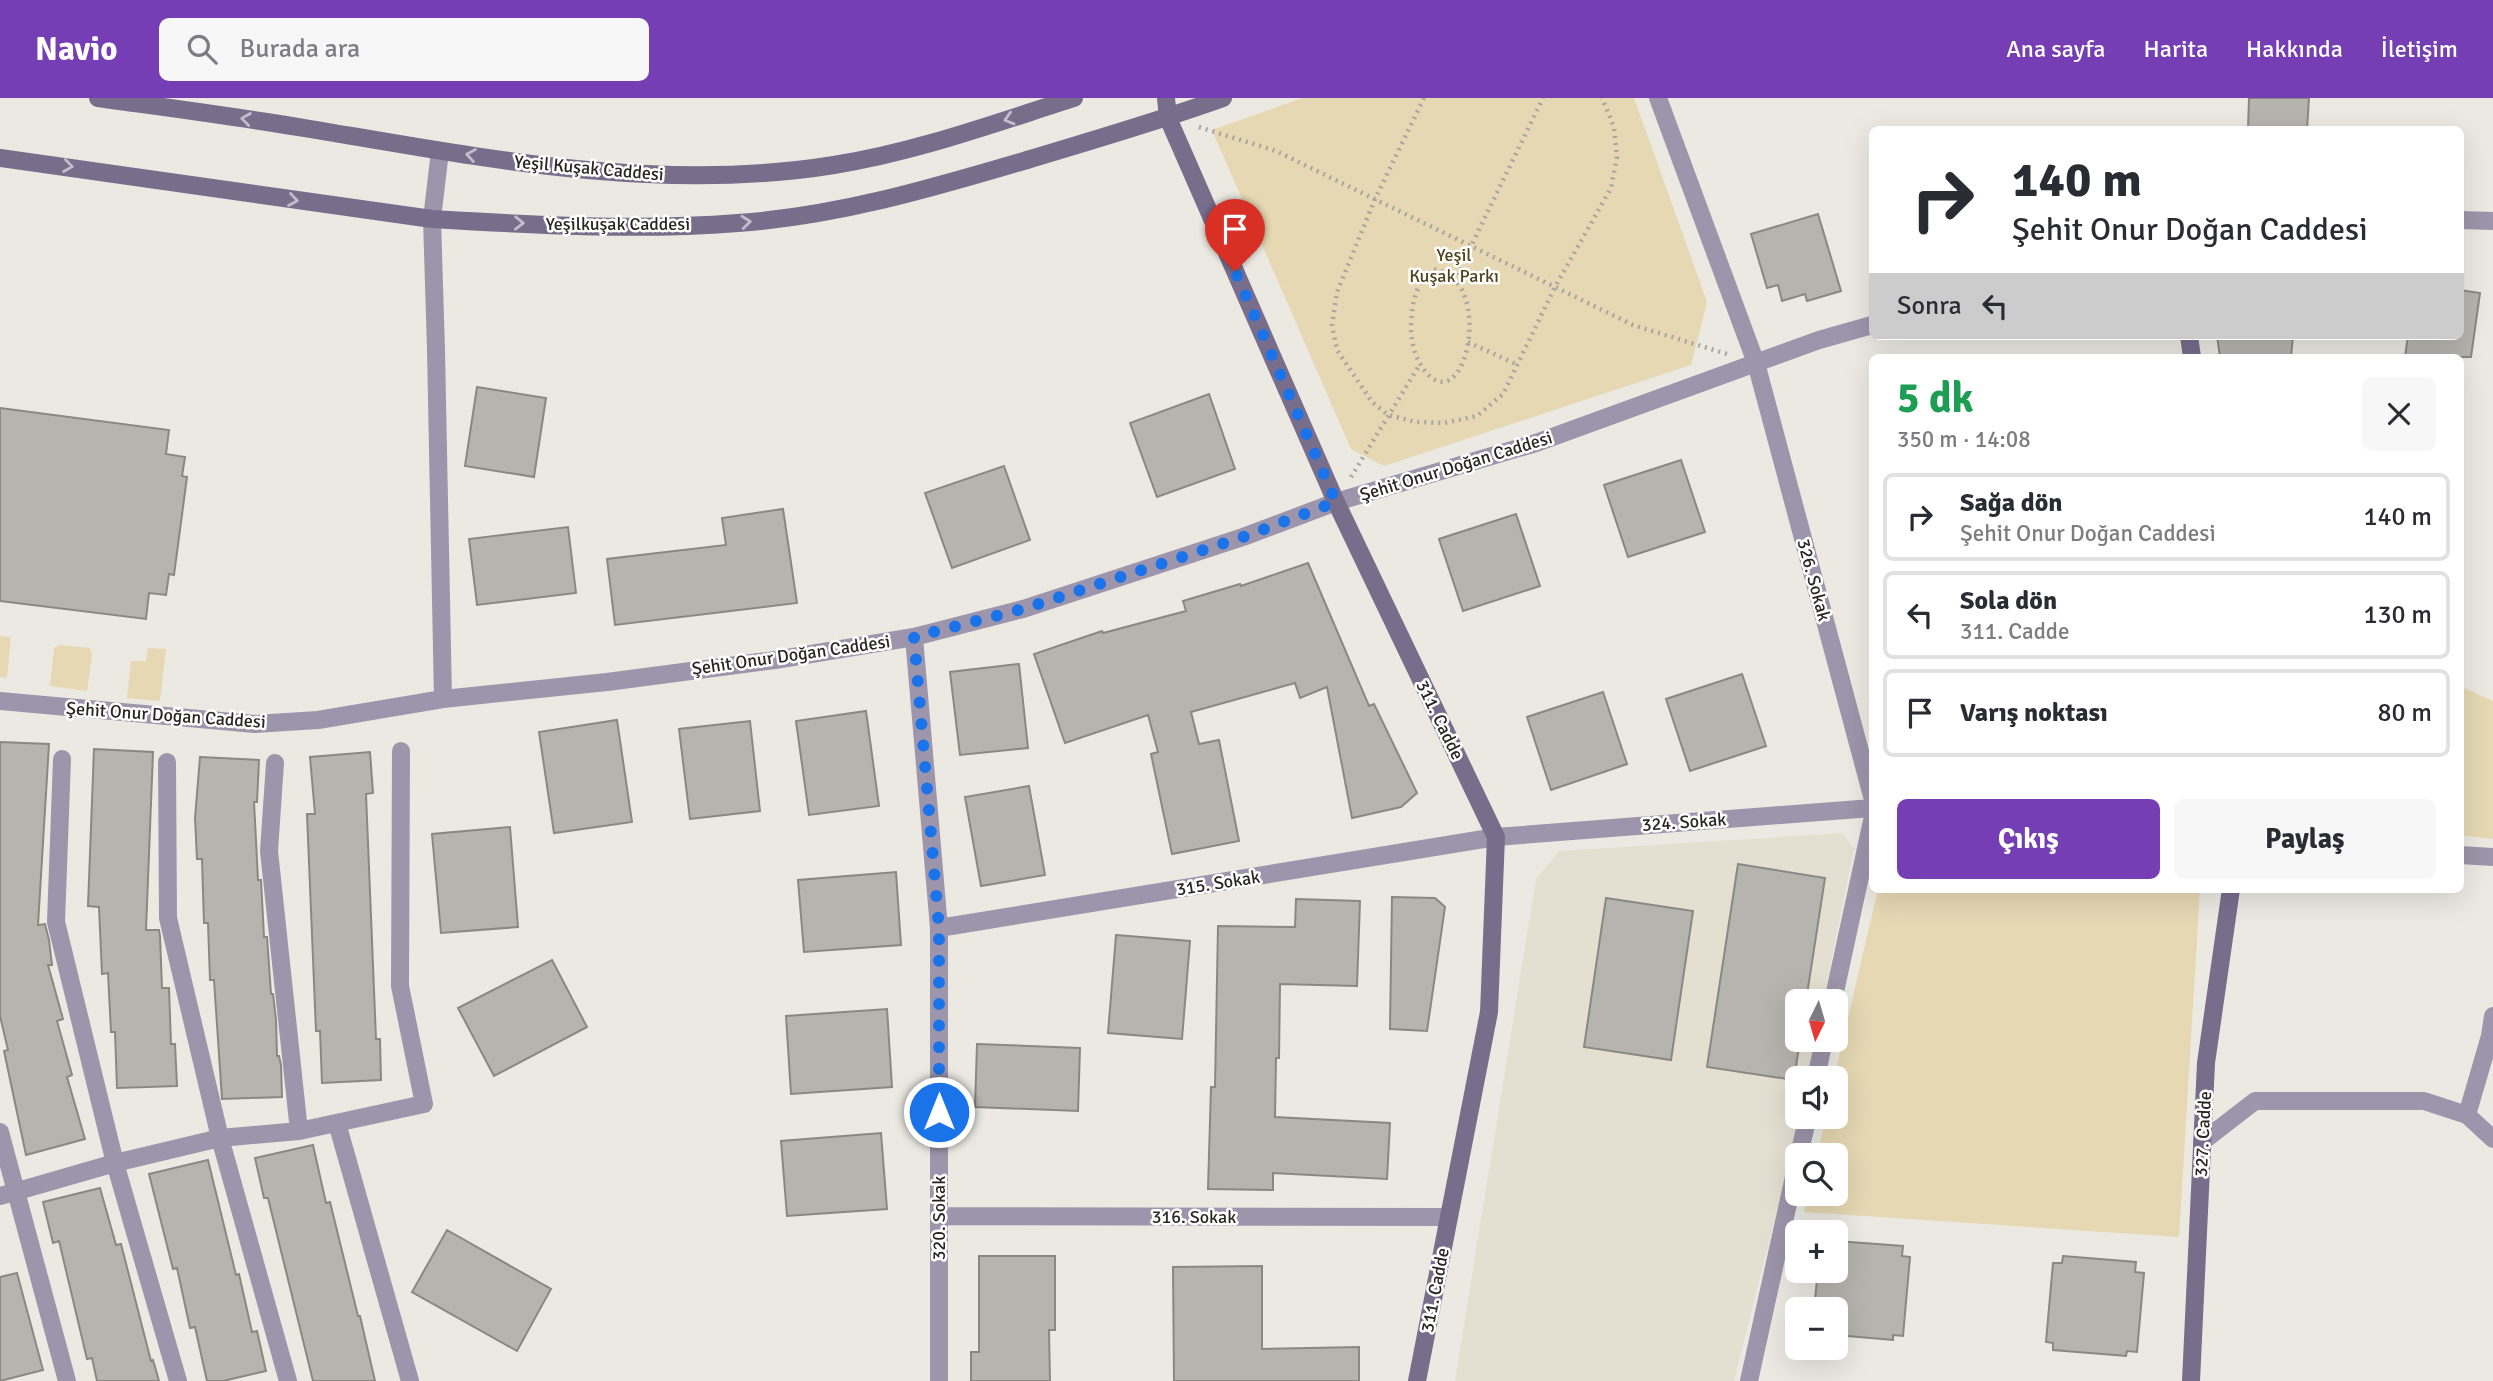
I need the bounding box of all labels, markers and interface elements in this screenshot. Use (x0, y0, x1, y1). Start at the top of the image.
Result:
search box (159, 18, 649, 81)
text: Navio (35, 29, 117, 70)
icon: search (183, 30, 221, 68)
text: Burada ara (239, 33, 360, 65)
text: Ana sayfa (2006, 34, 2106, 64)
text: Harita (2144, 34, 2208, 64)
text: Hakkında (2246, 34, 2343, 64)
text: İletişim (2381, 34, 2458, 64)
one-way arrow (1003, 110, 1015, 125)
one-way arrow (240, 112, 252, 127)
one-way arrow (465, 148, 476, 163)
text: 140 m (2012, 150, 2142, 210)
street label: Yeşil Kuşak Caddesi (513, 151, 665, 185)
icon: right (1897, 154, 1988, 245)
one-way arrow (62, 158, 74, 173)
one-way arrow (287, 192, 299, 207)
pin (1205, 199, 1265, 271)
icon: arrive (1216, 210, 1254, 248)
text: Şehit Onur Doğan Caddesi (2012, 210, 2368, 249)
street label: Yeşilkuşak Caddesi (546, 213, 690, 235)
one-way arrow (741, 215, 752, 230)
one-way arrow (513, 216, 524, 231)
park label: Yeşil Kuşak Parkı (1409, 244, 1499, 287)
icon: left (1976, 287, 2014, 325)
text: Sonra (1897, 290, 1962, 322)
text: 5 dk (1897, 373, 1974, 424)
button: close (2362, 377, 2436, 451)
text: 350 m · 14:08 (1897, 425, 2031, 454)
street label: Şehit Onur Doğan Caddesi (1357, 426, 1555, 506)
text: Sağa dön (1960, 487, 2063, 519)
icon: right (1901, 498, 1939, 536)
text: 140 m (2363, 501, 2432, 533)
text: Şehit Onur Doğan Caddesi (1960, 519, 2216, 548)
street label: 326. Sokak (1792, 536, 1836, 624)
text: Sola dön (1960, 585, 2057, 617)
icon: left (1901, 596, 1939, 634)
text: 130 m (2363, 599, 2432, 631)
text: 311. Cadde (1960, 617, 2070, 646)
street label: Şehit Onur Doğan Caddesi (690, 630, 892, 680)
street label: 311. Cadde (1411, 677, 1469, 763)
icon: arrive (1901, 694, 1939, 732)
street label: Şehit Onur Doğan Caddesi (65, 697, 267, 733)
text: Varış noktası (1960, 697, 2108, 729)
text: 80 m (2377, 697, 2432, 729)
button: Çıkış (1897, 799, 2160, 879)
button: Paylaş (2174, 799, 2436, 879)
street label: 324. Sokak (1641, 808, 1727, 836)
street label: 315. Sokak (1175, 866, 1261, 900)
north arrow (1785, 989, 1848, 1052)
map controls (1785, 989, 1848, 1360)
button: sound (1785, 1066, 1848, 1129)
position arrow (902, 1075, 976, 1149)
street label: 327. Cadde (2190, 1091, 2216, 1177)
button: search (1785, 1143, 1848, 1206)
street label: 320. Sokak (928, 1176, 950, 1260)
street label: 316. Sokak (1152, 1206, 1236, 1228)
button: + (1785, 1220, 1848, 1283)
street label: 311. Cadde (1416, 1246, 1454, 1334)
button: − (1785, 1297, 1848, 1360)

